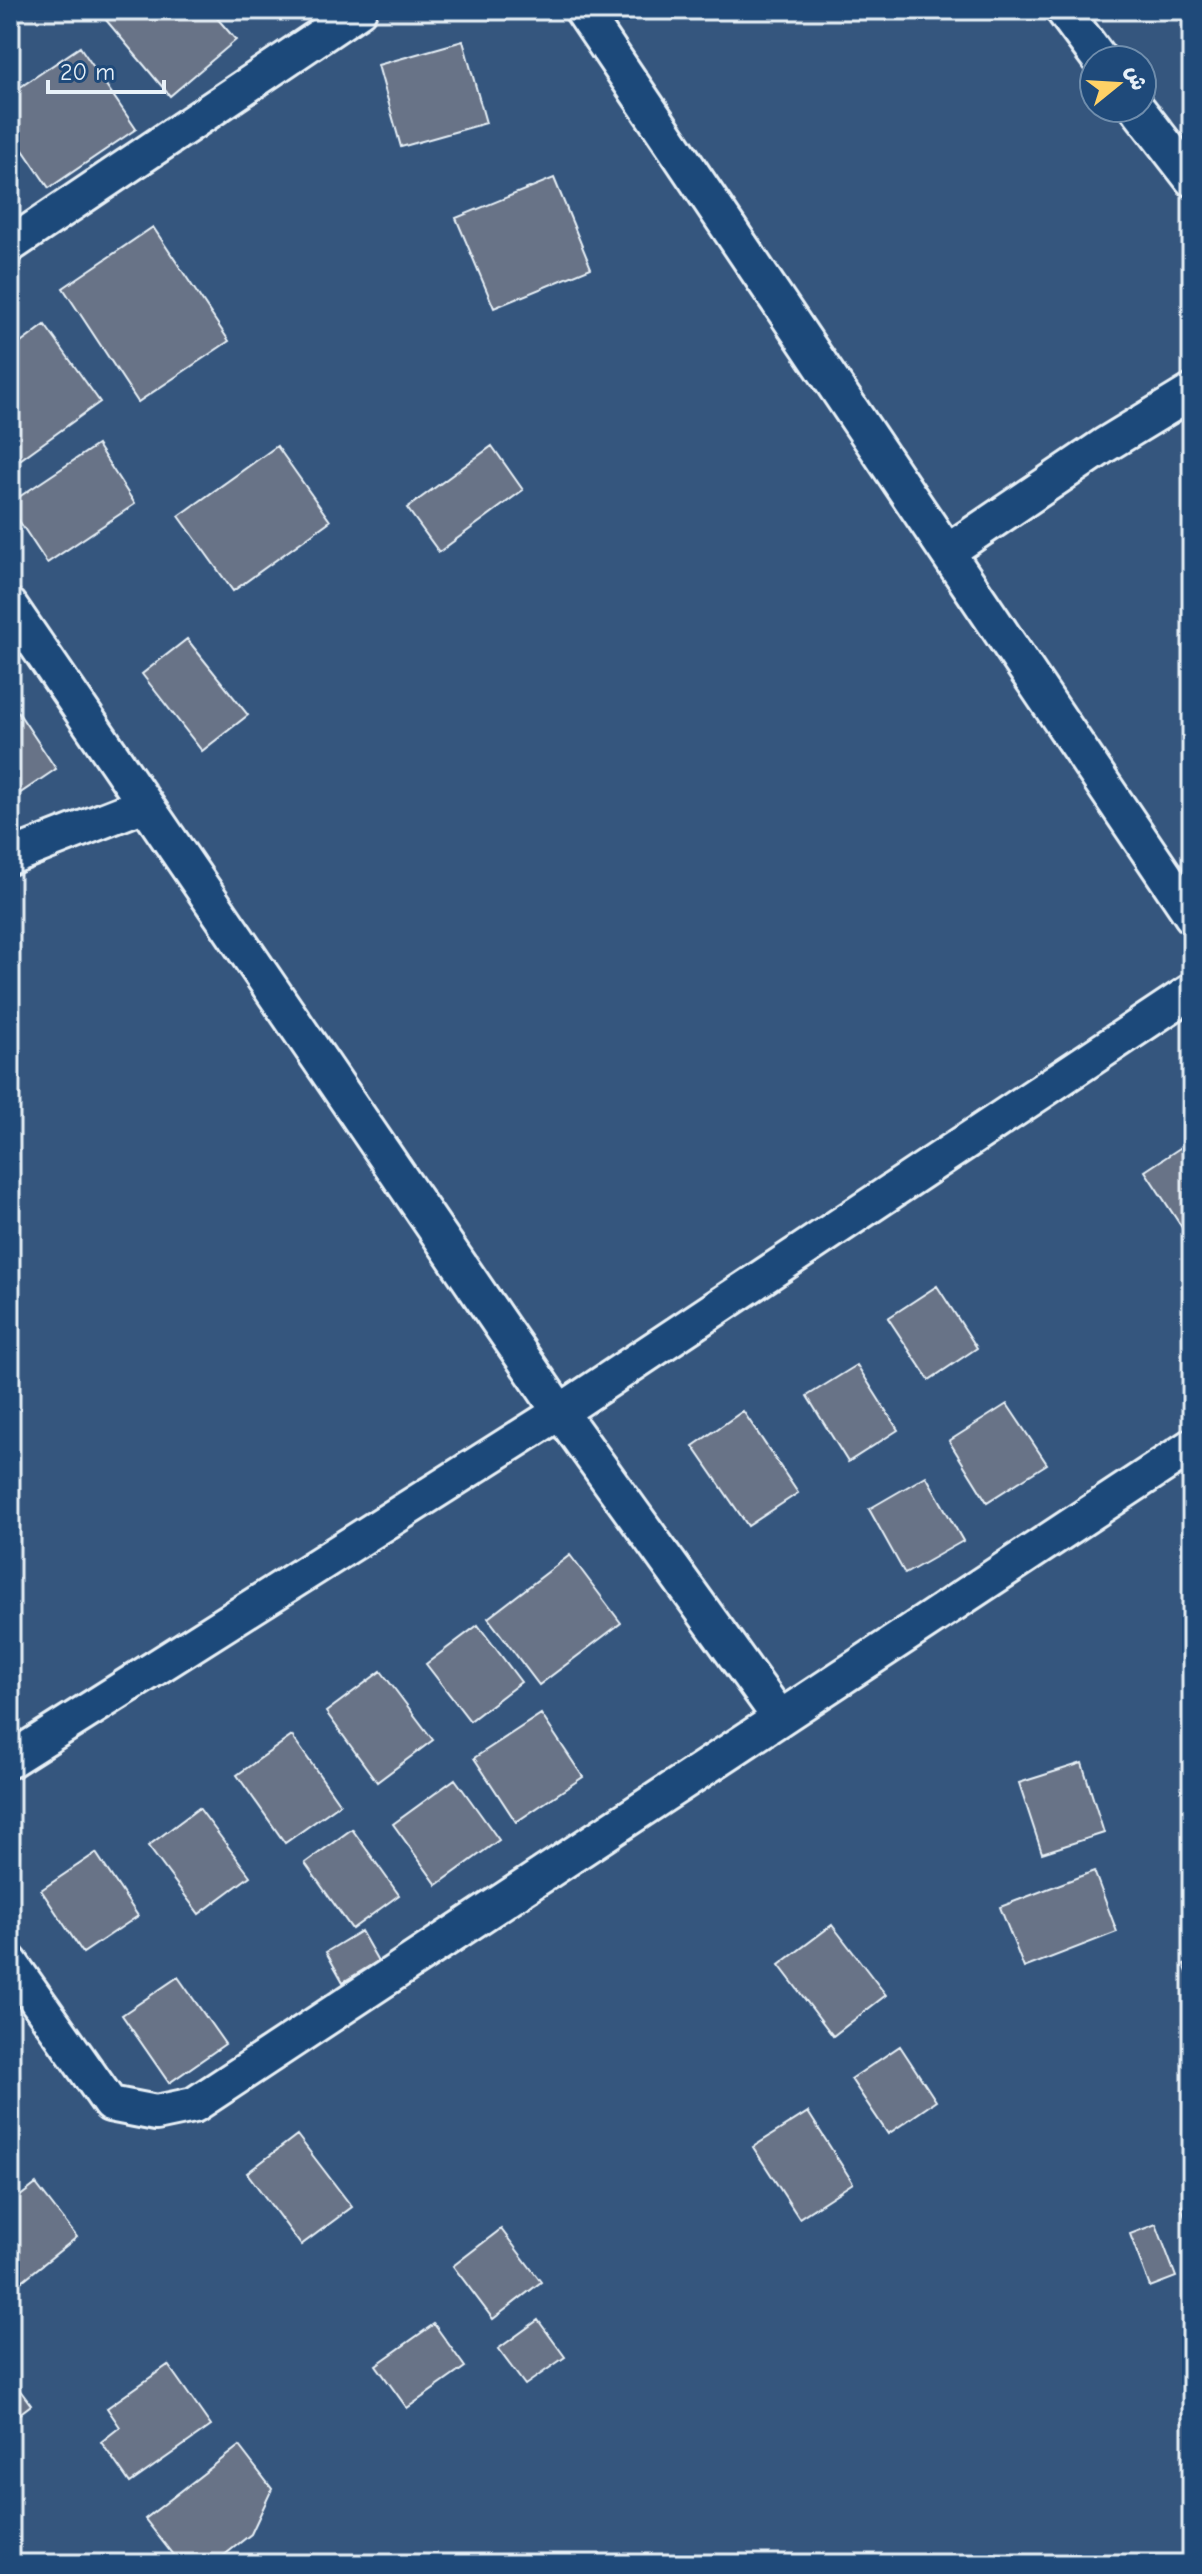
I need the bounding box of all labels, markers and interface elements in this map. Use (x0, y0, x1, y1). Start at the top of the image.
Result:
scale bar (48, 44, 164, 94)
north arrow (1078, 44, 1158, 124)
text: 20 m (60, 58, 115, 86)
text: ش (1120, 63, 1152, 94)

